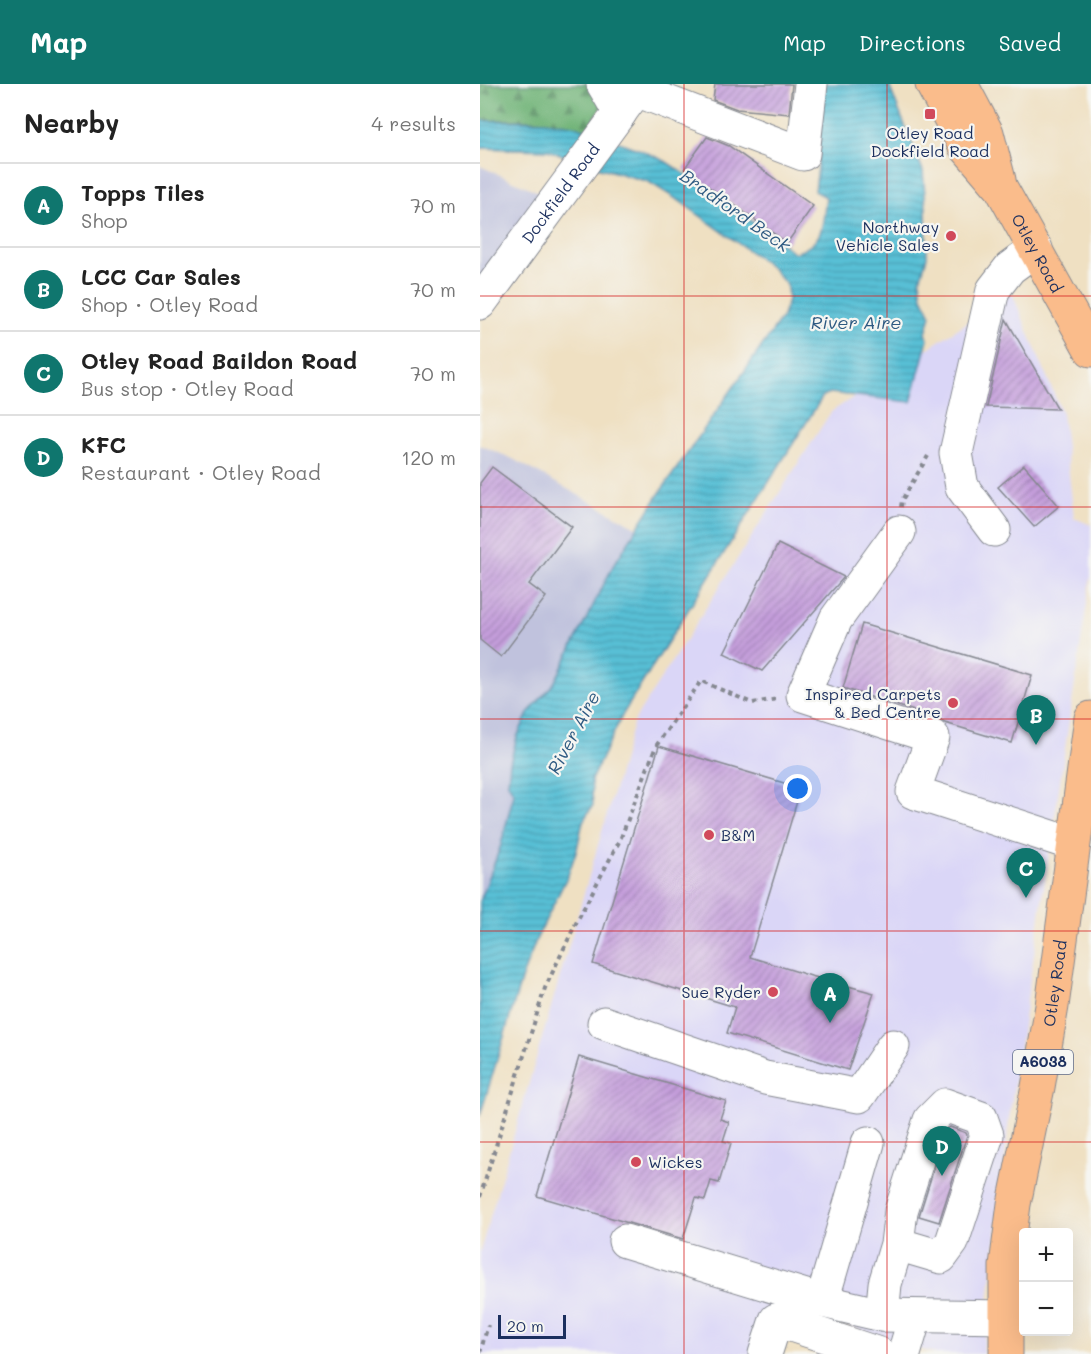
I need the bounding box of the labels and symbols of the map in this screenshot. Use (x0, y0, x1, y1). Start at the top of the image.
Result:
marker: Otley Road Dockfield Road (923, 107, 937, 121)
place label: Otley Road Dockfield Road (871, 122, 989, 161)
street label: Dockfield Road (517, 139, 604, 247)
water label: Bradford Beck (676, 163, 796, 257)
street label: Otley Road (1007, 210, 1068, 296)
place label: Northway Vehicle Sales (836, 216, 939, 255)
marker: Northway Vehicle Sales (944, 229, 958, 243)
water label: River Aire (811, 310, 901, 334)
place label: Inspired Carpets & Bed Centre (805, 683, 941, 722)
water label: River Aire (541, 687, 605, 778)
marker: Inspired Carpets & Bed Centre (946, 696, 960, 710)
pin: B (1016, 696, 1056, 745)
your location (783, 774, 812, 803)
place label: B&M (721, 824, 755, 845)
marker: B&M (702, 828, 716, 842)
pin: C (1006, 848, 1046, 898)
street label: Otley Road (1038, 939, 1071, 1028)
pin: A (810, 974, 850, 1023)
place label: Sue Ryder (682, 981, 761, 1002)
marker: Sue Ryder (766, 985, 780, 999)
road number: A6038 (1013, 1050, 1073, 1074)
pin: D (922, 1126, 962, 1176)
place label: Wickes (648, 1151, 703, 1172)
marker: Wickes (629, 1155, 643, 1169)
scale bar (498, 1312, 566, 1340)

